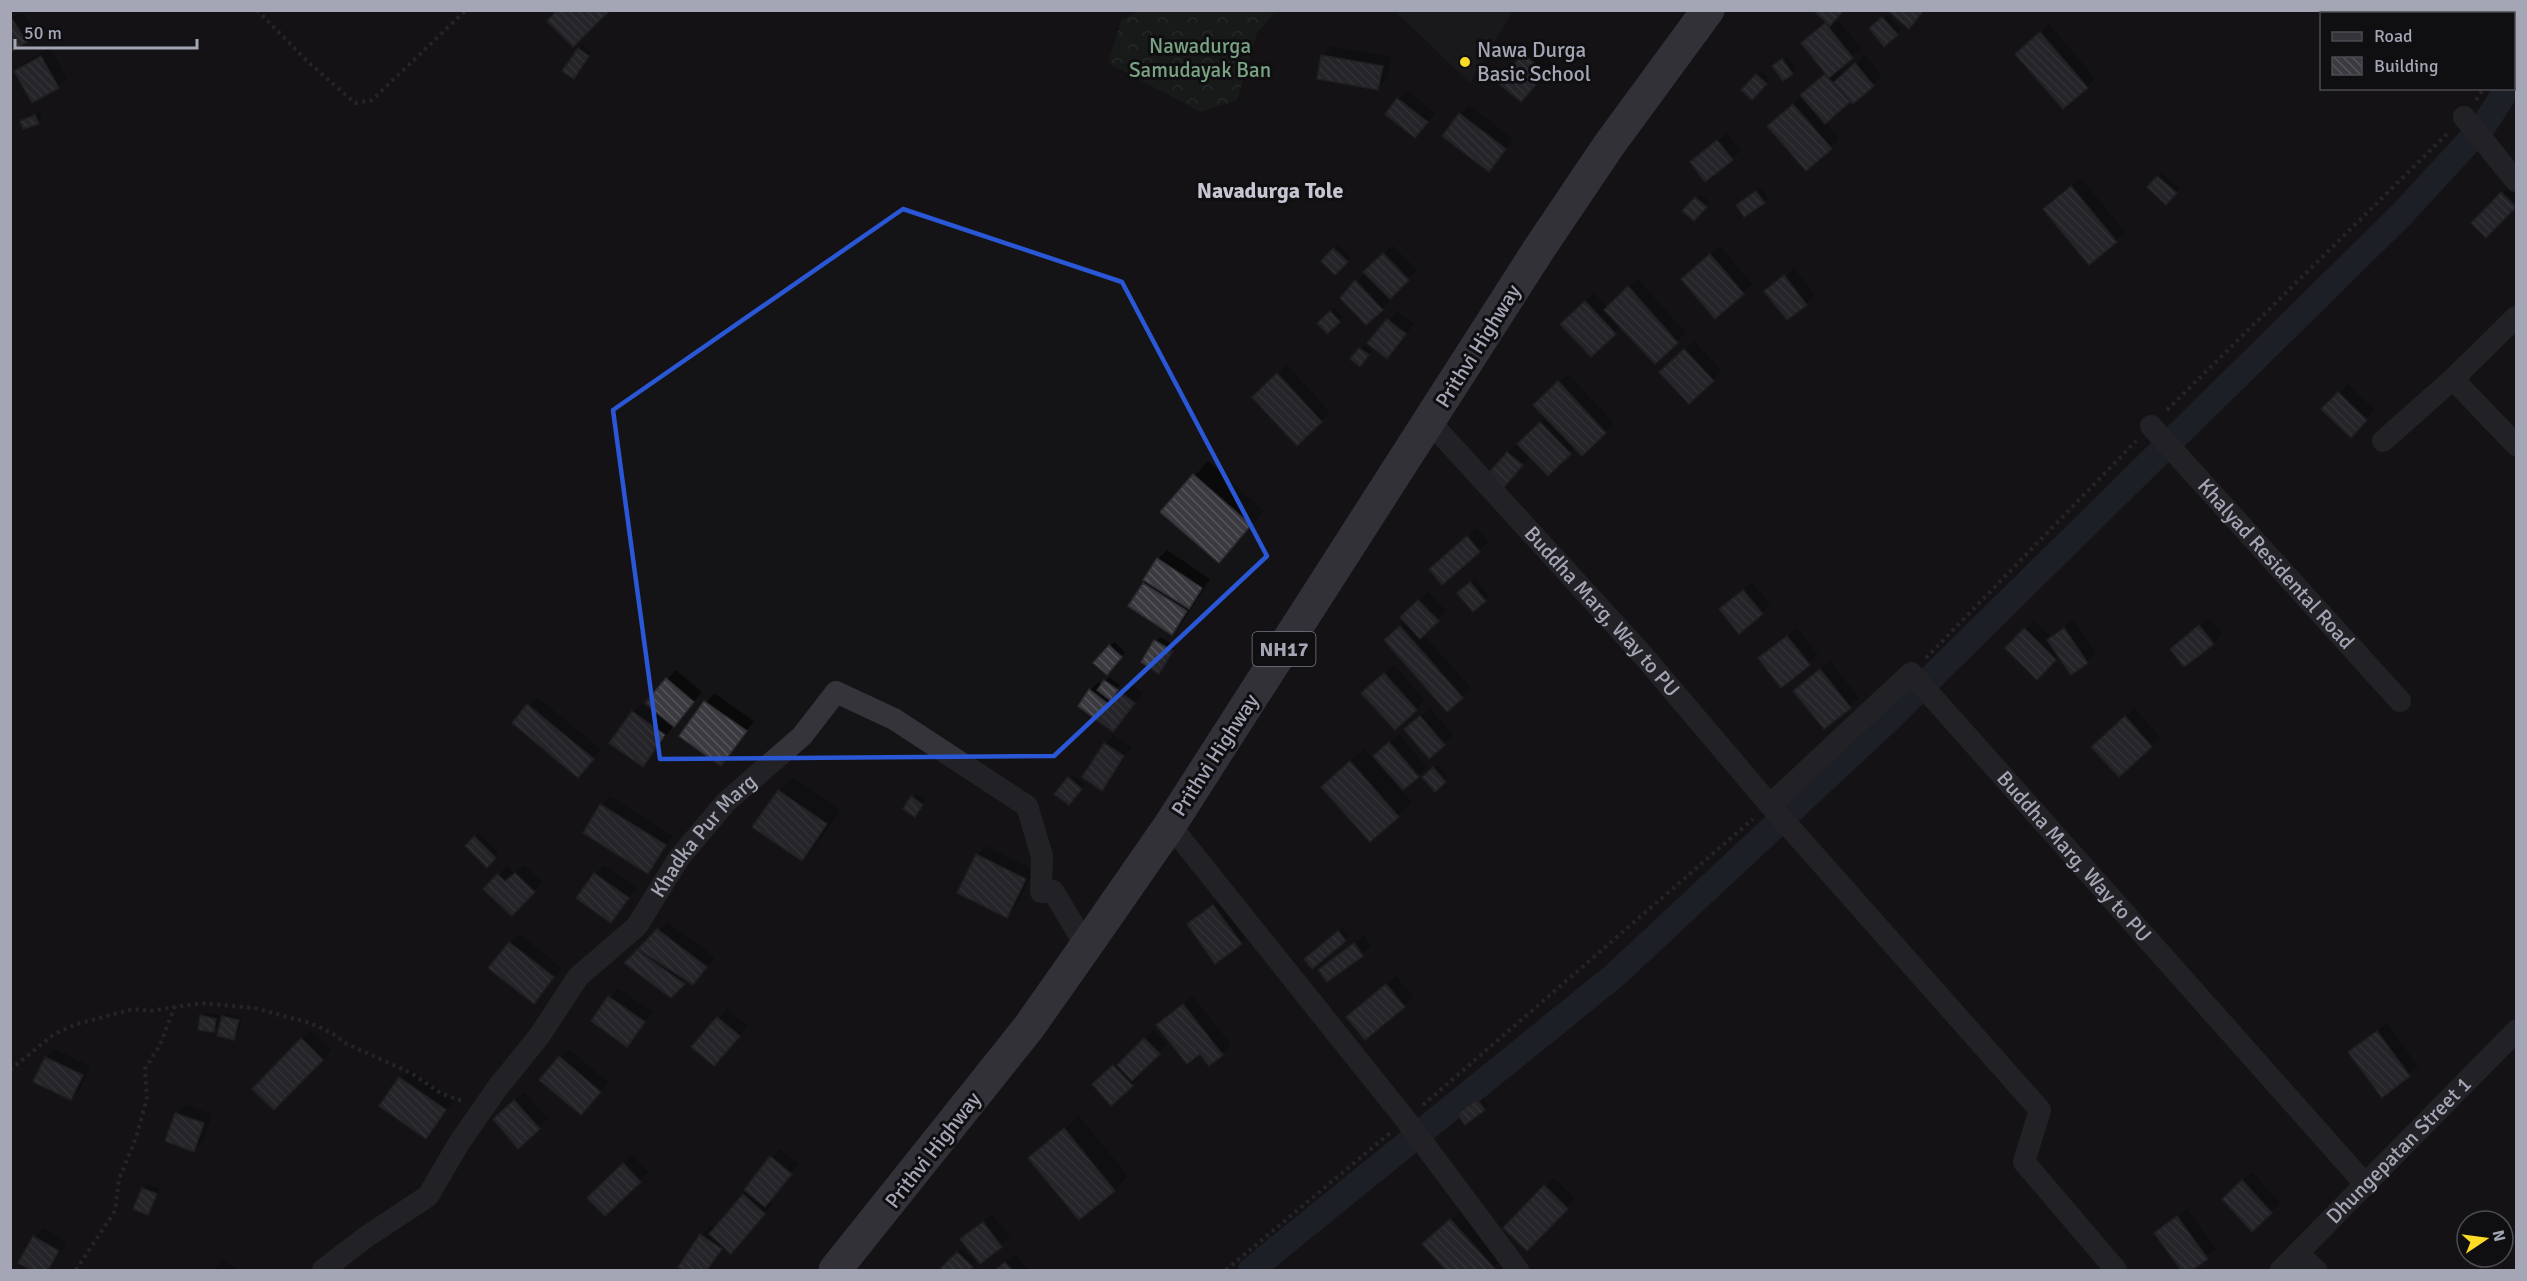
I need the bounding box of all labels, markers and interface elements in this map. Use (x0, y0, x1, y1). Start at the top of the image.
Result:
scale bar (15, 12, 196, 50)
legend (2320, 12, 2515, 90)
text: 50 m (24, 22, 62, 44)
text: Road (2374, 25, 2413, 47)
park label: Nawadurga Samudayak Ban (1129, 33, 1271, 83)
place label: Nawa Durga Basic School (1477, 37, 1591, 87)
marker: Nawa Durga Basic School (1458, 55, 1472, 69)
text: Building (2374, 55, 2438, 77)
district label: Navadurga Tole (1197, 177, 1343, 204)
street label: Prithvi Highway (1430, 279, 1526, 412)
street label: Khalyad Residental Road (2192, 473, 2360, 655)
street label: Buddha Marg, Way to PU (1519, 521, 1685, 702)
road number: NH17 (1252, 632, 1316, 666)
street label: Prithvi Highway (1166, 689, 1264, 821)
street label: Buddha Marg, Way to PU (1991, 766, 2157, 948)
street label: Khadka Pur Marg (645, 768, 762, 902)
street label: Dhungepatan Street 1 (2321, 1071, 2477, 1229)
street label: Prithvi Highway (879, 1086, 987, 1213)
north arrow (2455, 1209, 2515, 1269)
text: N (2488, 1228, 2510, 1244)

